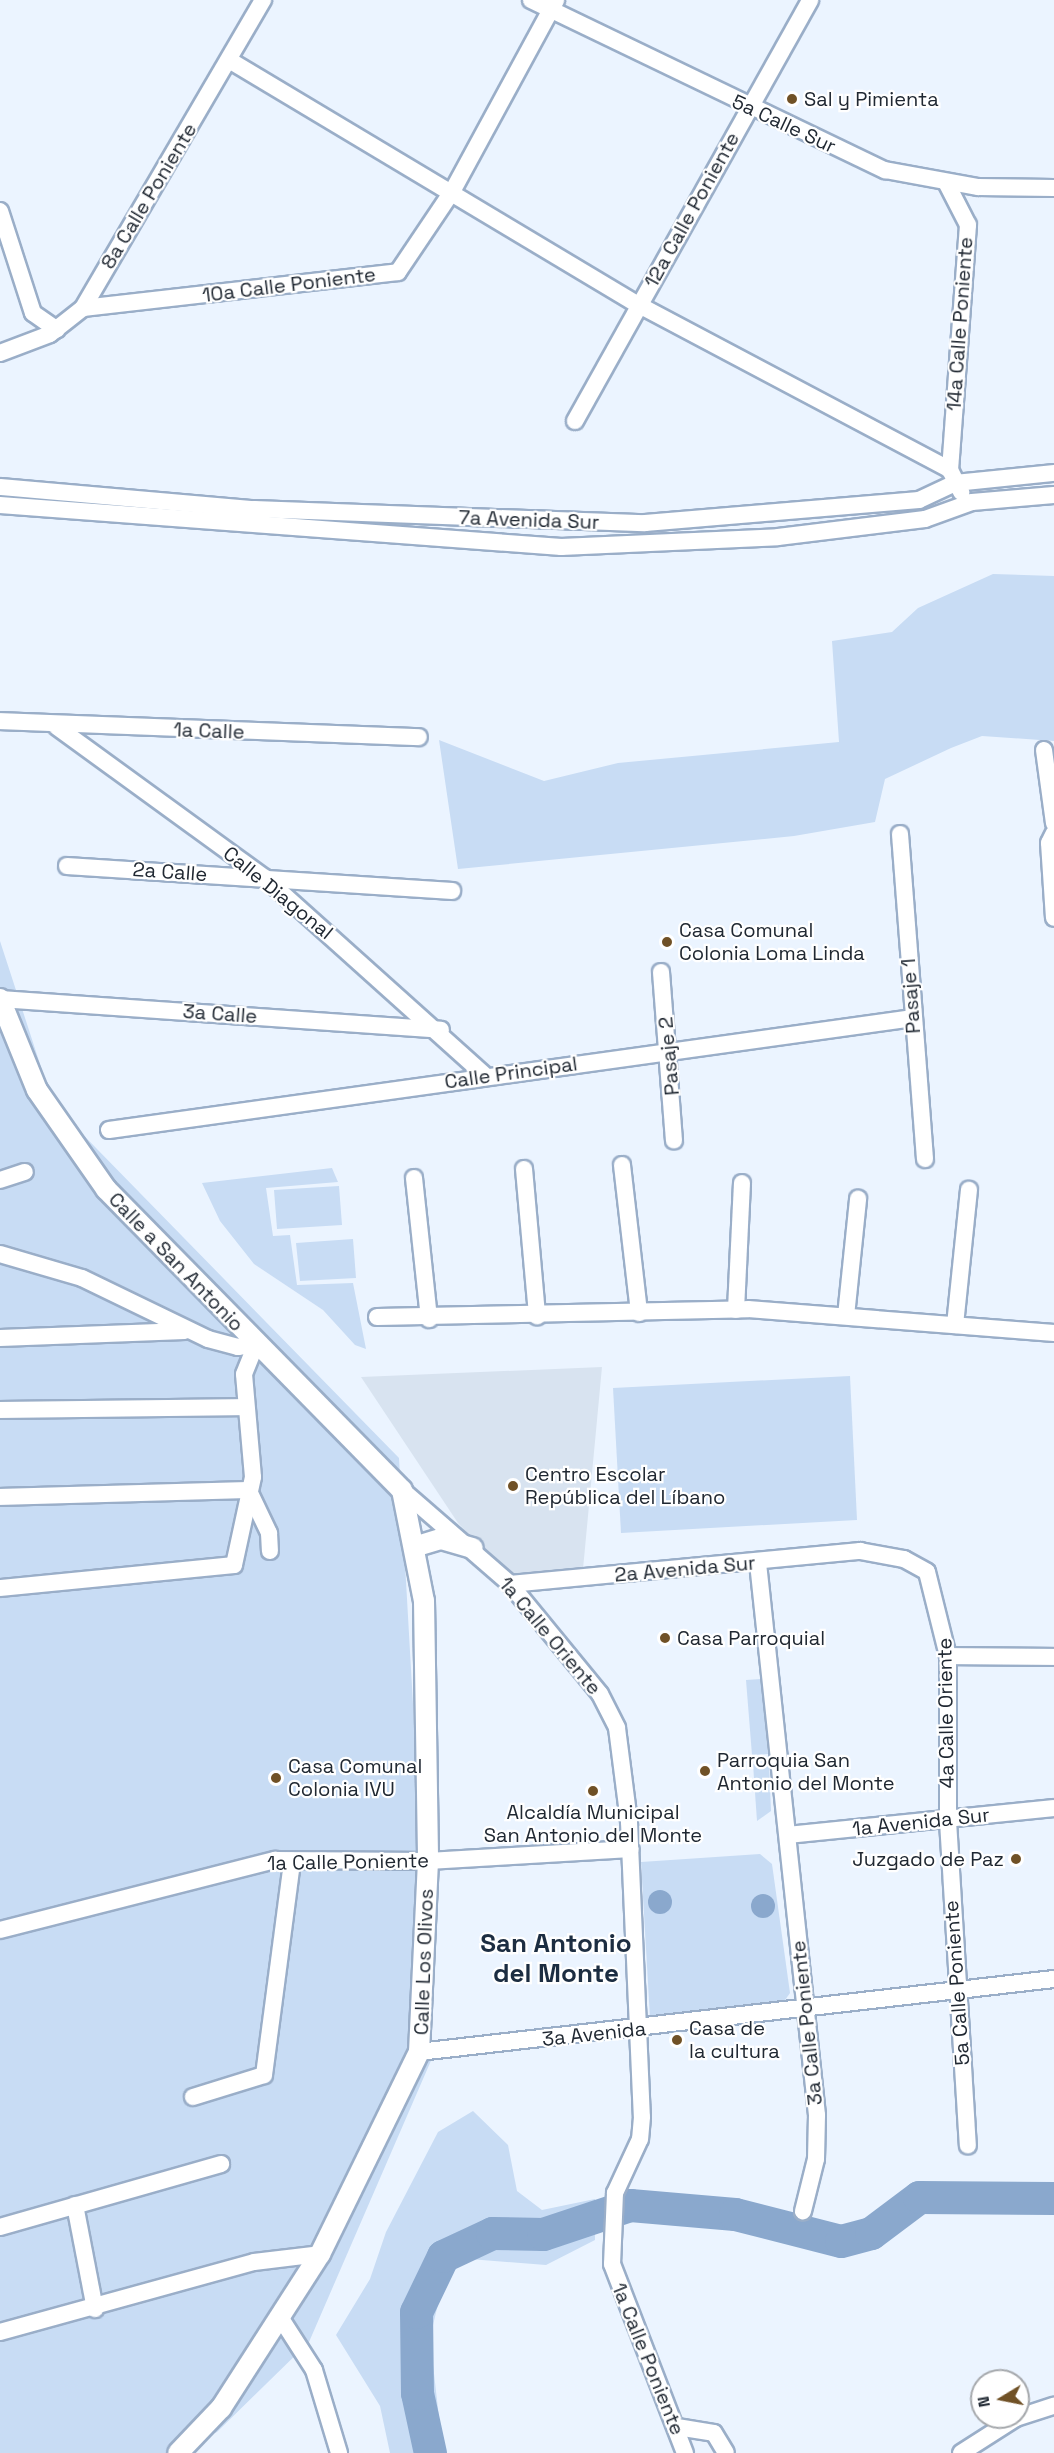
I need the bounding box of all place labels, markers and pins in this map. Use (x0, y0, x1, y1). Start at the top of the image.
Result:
place label: Sal y Pimienta (804, 87, 939, 111)
marker: Sal y Pimienta (785, 92, 799, 106)
place label: Casa Comunal Colonia Loma Linda (679, 918, 865, 965)
marker: Casa Comunal Colonia Loma Linda (660, 935, 674, 949)
place label: Centro Escolar República del Líbano (525, 1462, 725, 1509)
marker: Centro Escolar República del Líbano (506, 1479, 520, 1493)
place label: Casa Parroquial (677, 1626, 825, 1650)
marker: Casa Parroquial (658, 1631, 672, 1645)
place label: Parroquia San Antonio del Monte (717, 1748, 895, 1795)
place label: Casa Comunal Colonia IVU (288, 1754, 422, 1801)
marker: Parroquia San Antonio del Monte (698, 1764, 712, 1778)
marker: Casa Comunal Colonia IVU (269, 1771, 283, 1785)
marker: Alcaldía Municipal San Antonio del Monte (586, 1784, 600, 1798)
place label: Alcaldía Municipal San Antonio del Monte (484, 1800, 702, 1847)
place label: Juzgado de Paz (852, 1847, 1004, 1871)
marker: Juzgado de Paz (1009, 1852, 1023, 1866)
place label: Casa de la cultura (689, 2016, 780, 2063)
marker: Casa de la cultura (670, 2033, 684, 2047)

